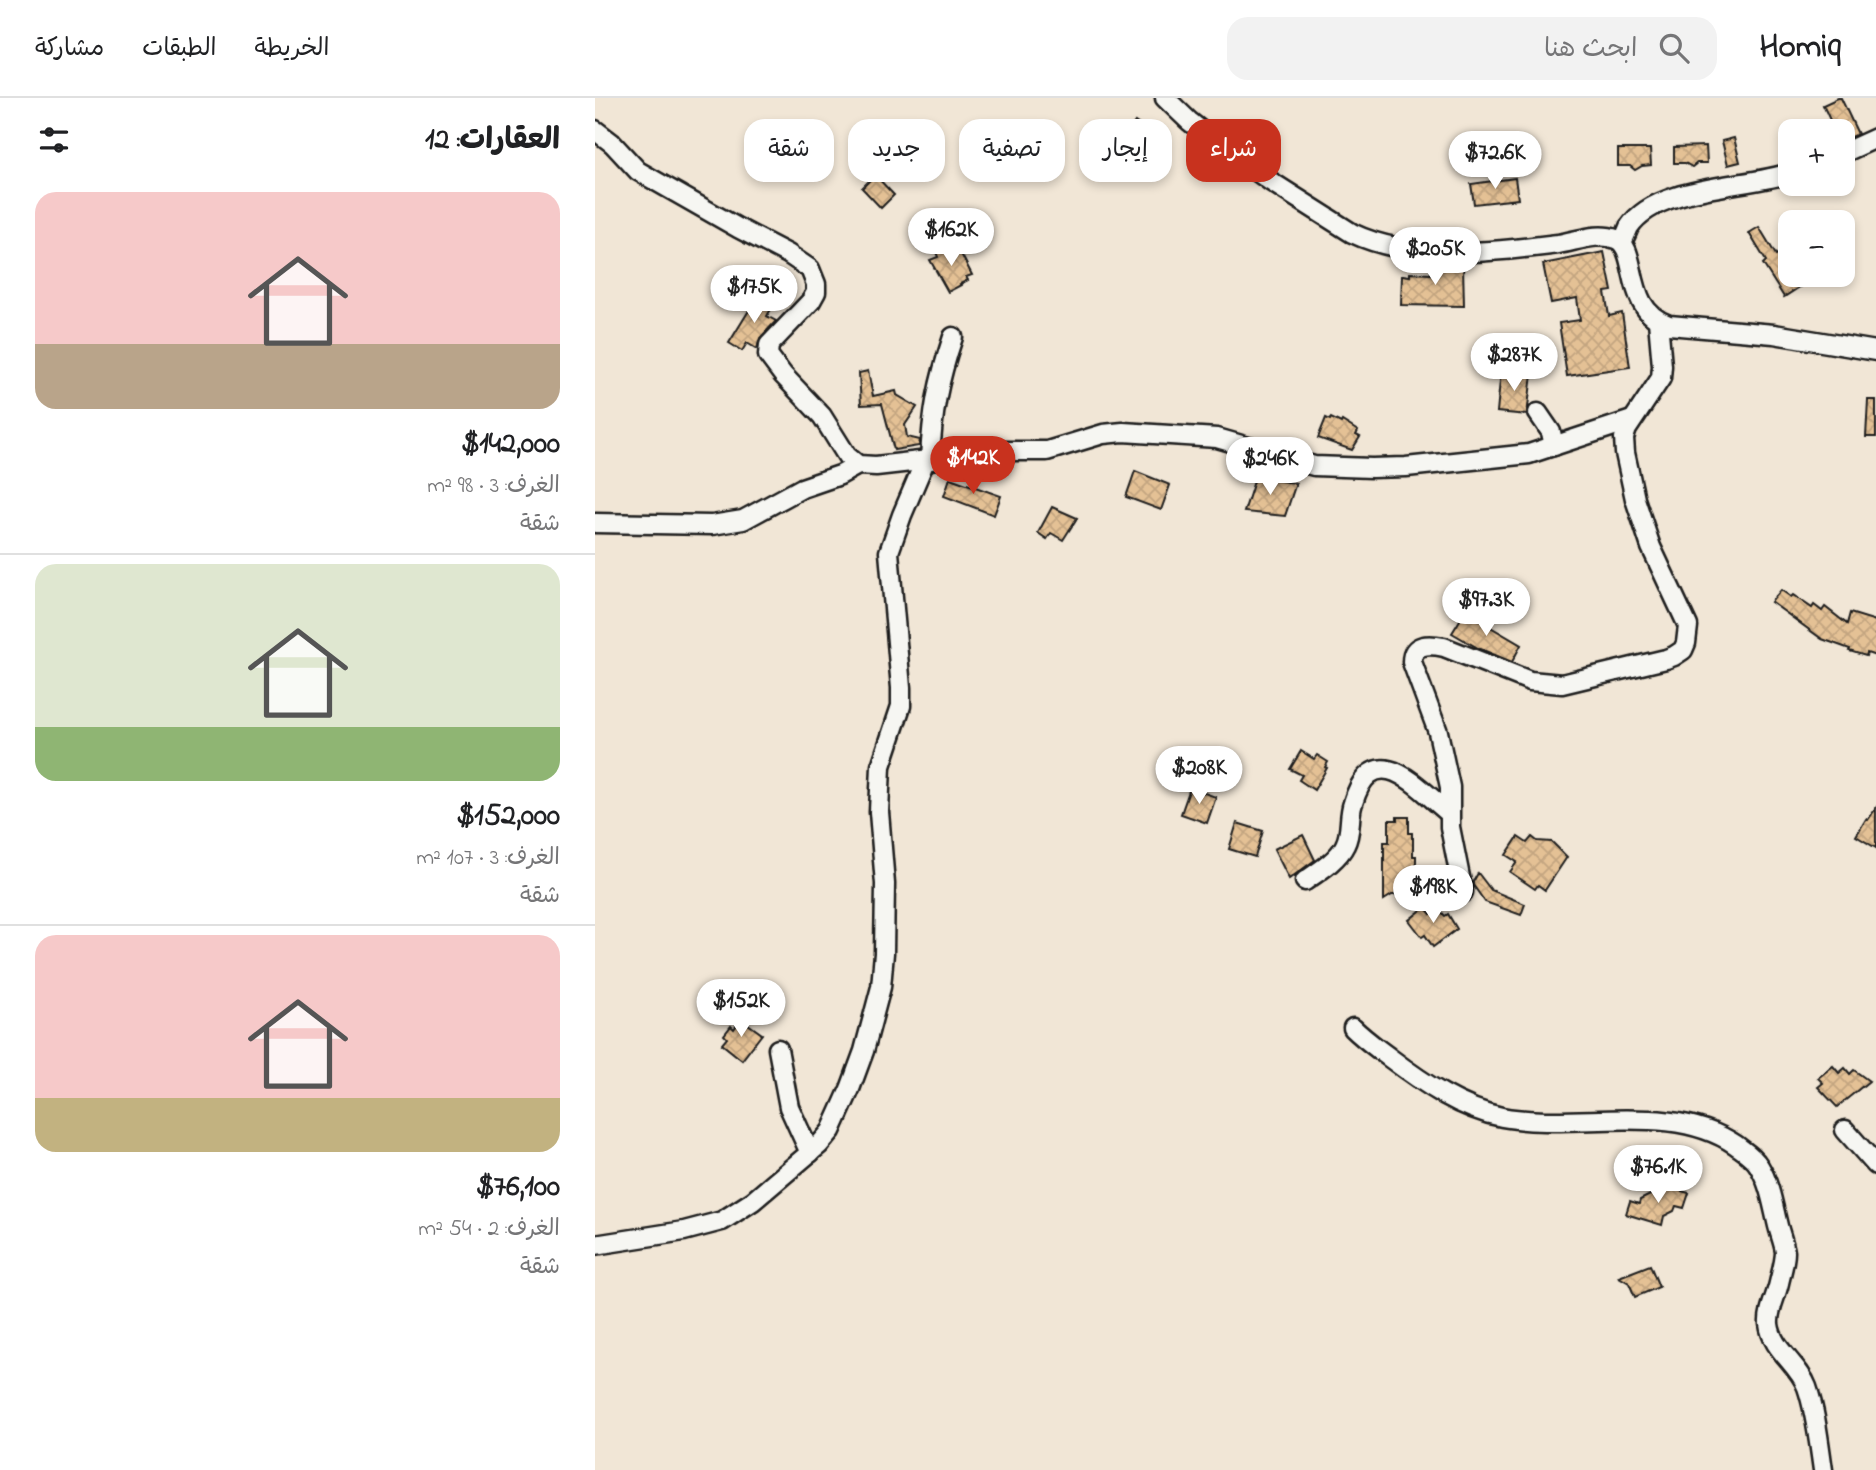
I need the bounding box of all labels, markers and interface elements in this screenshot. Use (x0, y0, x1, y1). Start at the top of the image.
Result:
search box (1227, 17, 1717, 80)
text: Homiq (1759, 24, 1841, 72)
icon: search (1655, 29, 1693, 67)
text: ابحث هنا (1544, 31, 1637, 69)
text: مشاركة (35, 32, 104, 67)
text: الطبقات (142, 32, 217, 67)
text: الخريطة (255, 32, 329, 67)
text: العقارات: 12 (425, 119, 560, 163)
chip: شقة (744, 119, 834, 182)
chip: جديد (848, 119, 945, 182)
chip: تصفية (959, 119, 1065, 182)
chip: إيجار (1079, 119, 1172, 182)
chip: شراء (1186, 119, 1281, 182)
map controls (1778, 119, 1855, 287)
button: + (1778, 119, 1855, 196)
icon: filters (35, 121, 73, 159)
pin: $72.6K (1438, 132, 1552, 191)
text: $72.6K (1465, 137, 1525, 170)
pin: $162K (902, 208, 1000, 268)
button: − (1778, 210, 1855, 287)
text: $162K (924, 214, 978, 247)
pin: $205K (1386, 228, 1484, 287)
text: $205K (1405, 233, 1465, 266)
icon: home (235, 238, 361, 364)
pin: $175K (705, 266, 803, 325)
text: $175K (726, 271, 782, 304)
pin: $287K (1465, 334, 1563, 393)
text: $287K (1487, 339, 1541, 372)
text: $142,000 (461, 423, 560, 467)
pin: $142K (924, 436, 1022, 496)
pin: $246K (1221, 438, 1319, 497)
text: $142K (946, 442, 1000, 475)
text: $246K (1242, 443, 1298, 476)
text: الغرف: 3 · 98 m² (427, 470, 560, 503)
text: شقة (520, 508, 560, 541)
pin: $97.3K (1429, 578, 1543, 638)
text: $97.3K (1458, 584, 1514, 617)
icon: home (235, 610, 361, 736)
pin: $208K (1150, 746, 1248, 806)
text: $208K (1171, 752, 1227, 785)
text: $152,000 (456, 795, 560, 839)
text: الغرف: 3 · 107 m² (416, 842, 560, 875)
pin: $198K (1384, 866, 1482, 925)
text: $198K (1409, 871, 1457, 904)
text: شقة (520, 880, 560, 913)
pin: $152K (692, 979, 790, 1039)
icon: home (235, 981, 361, 1107)
text: $152K (713, 985, 769, 1018)
pin: $76.1K (1601, 1146, 1715, 1205)
text: $76.1K (1630, 1151, 1686, 1184)
text: $76,100 (476, 1166, 560, 1210)
text: الغرف: 2 · 54 m² (418, 1213, 560, 1246)
text: شقة (520, 1251, 560, 1284)

